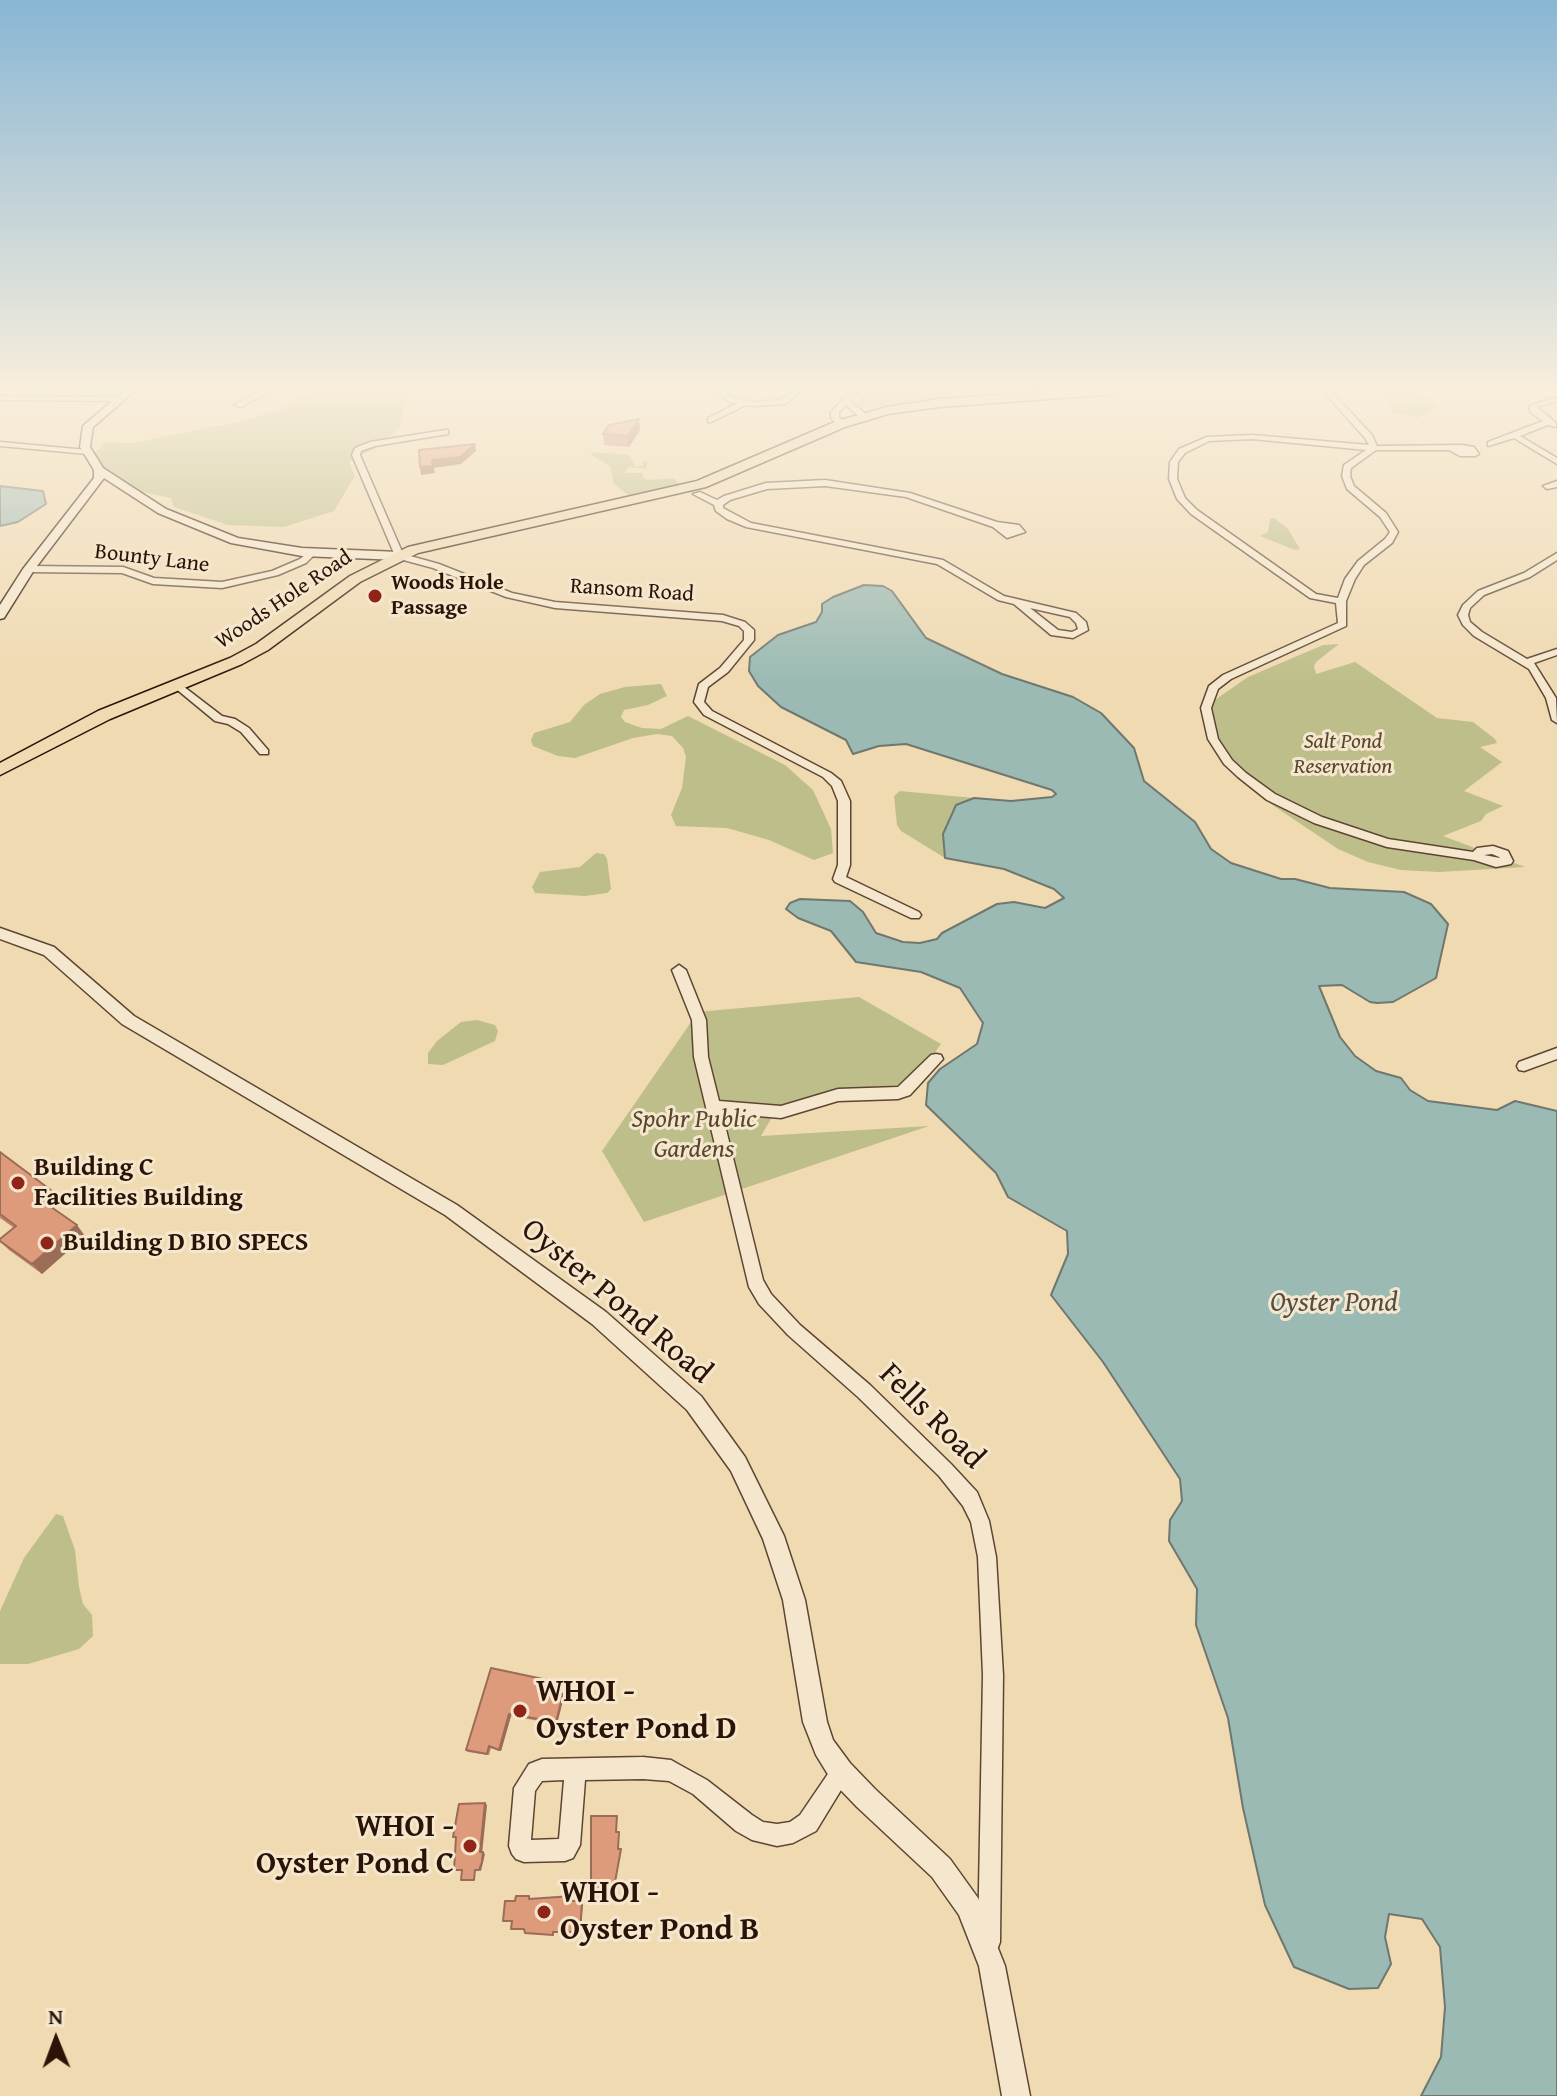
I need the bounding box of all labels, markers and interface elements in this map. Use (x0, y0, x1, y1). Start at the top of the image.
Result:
street label: Bounty Lane (93, 539, 211, 579)
street label: Woods Hole Road (211, 545, 357, 655)
place label: Woods Hole Passage (391, 570, 504, 622)
street label: Ransom Road (569, 573, 695, 609)
marker: Woods Hole Passage (366, 587, 384, 605)
park label: Salt Pond Reservation (1294, 729, 1392, 780)
park label: Spohr Public Gardens (631, 1104, 757, 1166)
place label: Building C Facilities Building (34, 1152, 243, 1214)
marker: Building C Facilities Building (9, 1174, 27, 1192)
street label: Oyster Pond Road (513, 1211, 719, 1393)
place label: Building D BIO SPECS (63, 1227, 308, 1259)
marker: Building D BIO SPECS (38, 1234, 56, 1252)
water label: Oyster Pond (1270, 1287, 1398, 1321)
street label: Fells Road (870, 1356, 992, 1478)
place label: WHOI - Oyster Pond D (536, 1674, 737, 1749)
marker: WHOI - Oyster Pond D (511, 1702, 529, 1720)
place label: WHOI - Oyster Pond C (256, 1809, 454, 1884)
marker: WHOI - Oyster Pond C (461, 1837, 479, 1855)
place label: WHOI - Oyster Pond B (560, 1875, 760, 1950)
marker: WHOI - Oyster Pond B (535, 1903, 553, 1921)
north arrow (16, 2000, 96, 2080)
text: N (48, 2000, 63, 2032)

